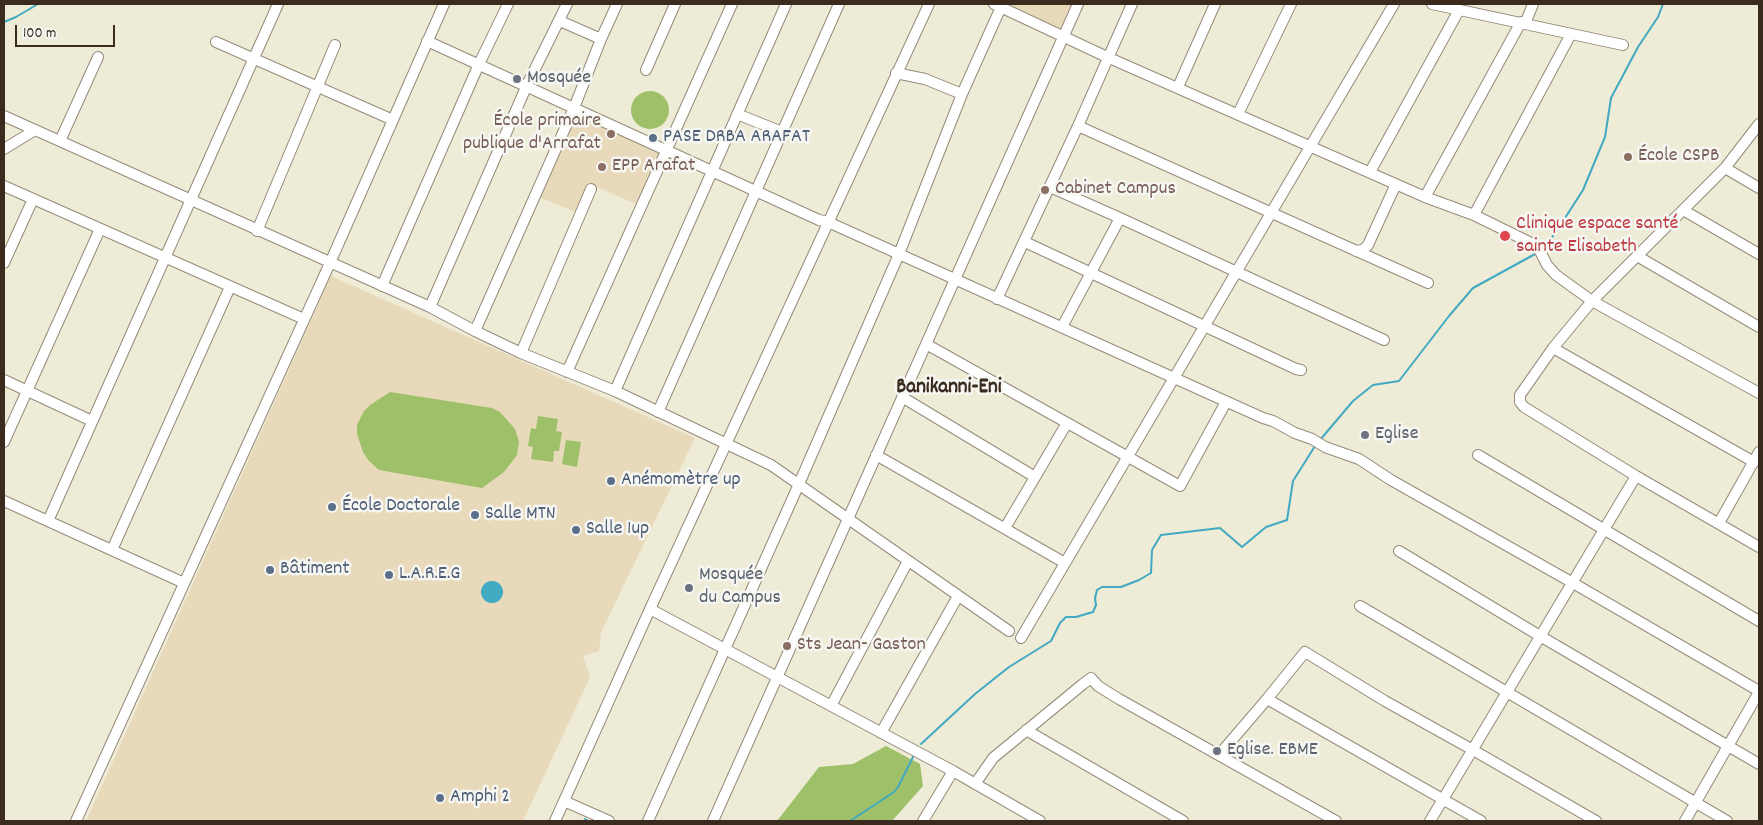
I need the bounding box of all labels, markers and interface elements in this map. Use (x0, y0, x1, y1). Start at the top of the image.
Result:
scale bar (18, 15, 118, 47)
text: 100 m (23, 23, 56, 45)
place label: Mosquée (527, 67, 591, 91)
marker: Mosquée (511, 73, 523, 85)
place label: École primaire publique d'Arrafat (463, 110, 601, 157)
place label: PASE DRBA ARAFAT (663, 126, 810, 150)
marker: École primaire publique d'Arrafat (605, 128, 617, 140)
marker: PASE DRBA ARAFAT (647, 132, 659, 144)
place label: École CSPB (1638, 145, 1719, 169)
marker: École CSPB (1622, 151, 1634, 163)
place label: EPP Arafat (612, 155, 695, 179)
marker: EPP Arafat (596, 161, 608, 173)
place label: Cabinet Campus (1055, 178, 1176, 202)
marker: Cabinet Campus (1039, 184, 1051, 196)
place label: Clinique espace santé sainte Elisabeth (1516, 213, 1678, 260)
marker: Clinique espace santé sainte Elisabeth (1498, 229, 1512, 243)
district label: Banikanni-Eni (896, 376, 1002, 402)
place label: Eglise (1375, 423, 1418, 447)
marker: Eglise (1359, 429, 1371, 441)
place label: Anémomètre up (621, 469, 741, 493)
marker: Anémomètre up (605, 475, 617, 487)
place label: École Doctorale (342, 495, 460, 519)
marker: École Doctorale (326, 501, 338, 513)
place label: Salle MTN (485, 503, 556, 527)
marker: Salle MTN (469, 509, 481, 521)
place label: Salle 1up (586, 518, 649, 542)
marker: Salle 1up (570, 524, 582, 536)
place label: Bâtiment (280, 558, 350, 582)
place label: L.A.R.E.G (399, 563, 460, 587)
marker: Bâtiment (264, 564, 276, 576)
place label: Mosquée du Campus (699, 564, 781, 611)
marker: L.A.R.E.G (383, 569, 395, 581)
marker: Mosquée du Campus (683, 582, 695, 594)
place label: Sts Jean- Gaston (797, 634, 926, 658)
marker: Sts Jean- Gaston (781, 640, 793, 652)
place label: Eglise. EBME (1227, 739, 1318, 763)
marker: Eglise. EBME (1211, 745, 1223, 757)
place label: Amphi 2 (450, 786, 510, 810)
marker: Amphi 2 (434, 792, 446, 804)

